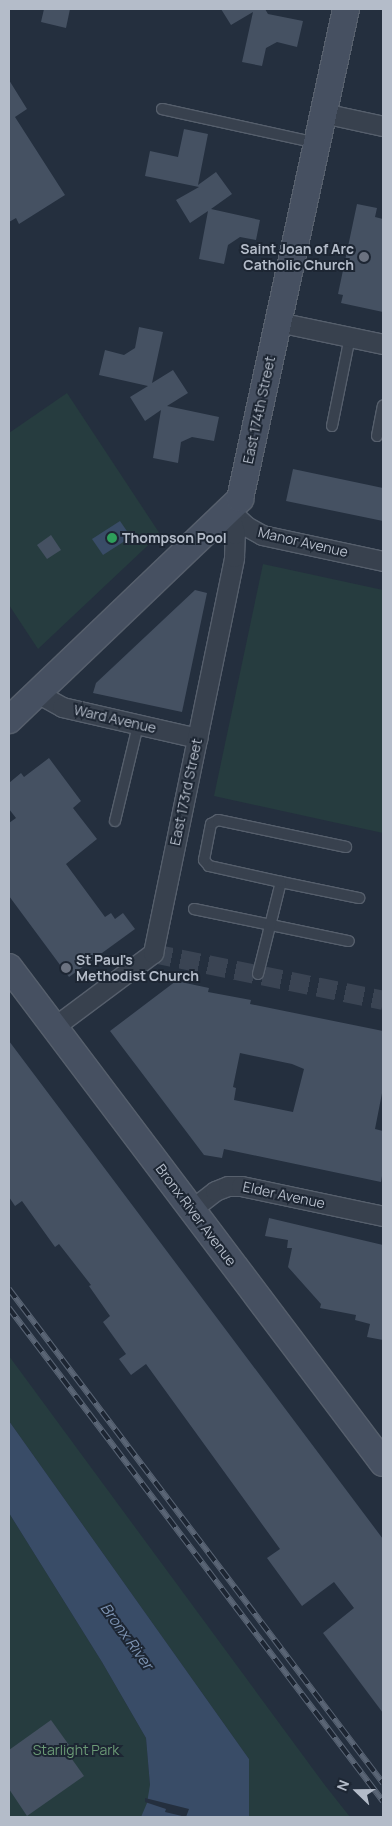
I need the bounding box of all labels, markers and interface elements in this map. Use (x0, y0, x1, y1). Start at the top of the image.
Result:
place label: Saint Joan of Arc Catholic Church (240, 241, 354, 274)
marker: Saint Joan of Arc Catholic Church (358, 251, 370, 263)
street label: East 174th Street (239, 355, 279, 465)
street label: Manor Avenue (256, 523, 350, 561)
place label: Thompson Pool (122, 530, 227, 546)
marker: Thompson Pool (106, 532, 118, 544)
street label: Ward Avenue (72, 701, 158, 737)
street label: East 173rd Street (166, 737, 206, 847)
place label: St Paul's Methodist Church (76, 952, 199, 984)
marker: St Paul's Methodist Church (60, 962, 72, 974)
street label: Bronx River Avenue (152, 1161, 240, 1269)
street label: Elder Avenue (241, 1178, 327, 1212)
water label: Bronx River (97, 1599, 157, 1673)
park label: Starlight Park (33, 1742, 119, 1758)
north arrow (332, 1766, 382, 1816)
text: N (332, 1777, 353, 1793)

